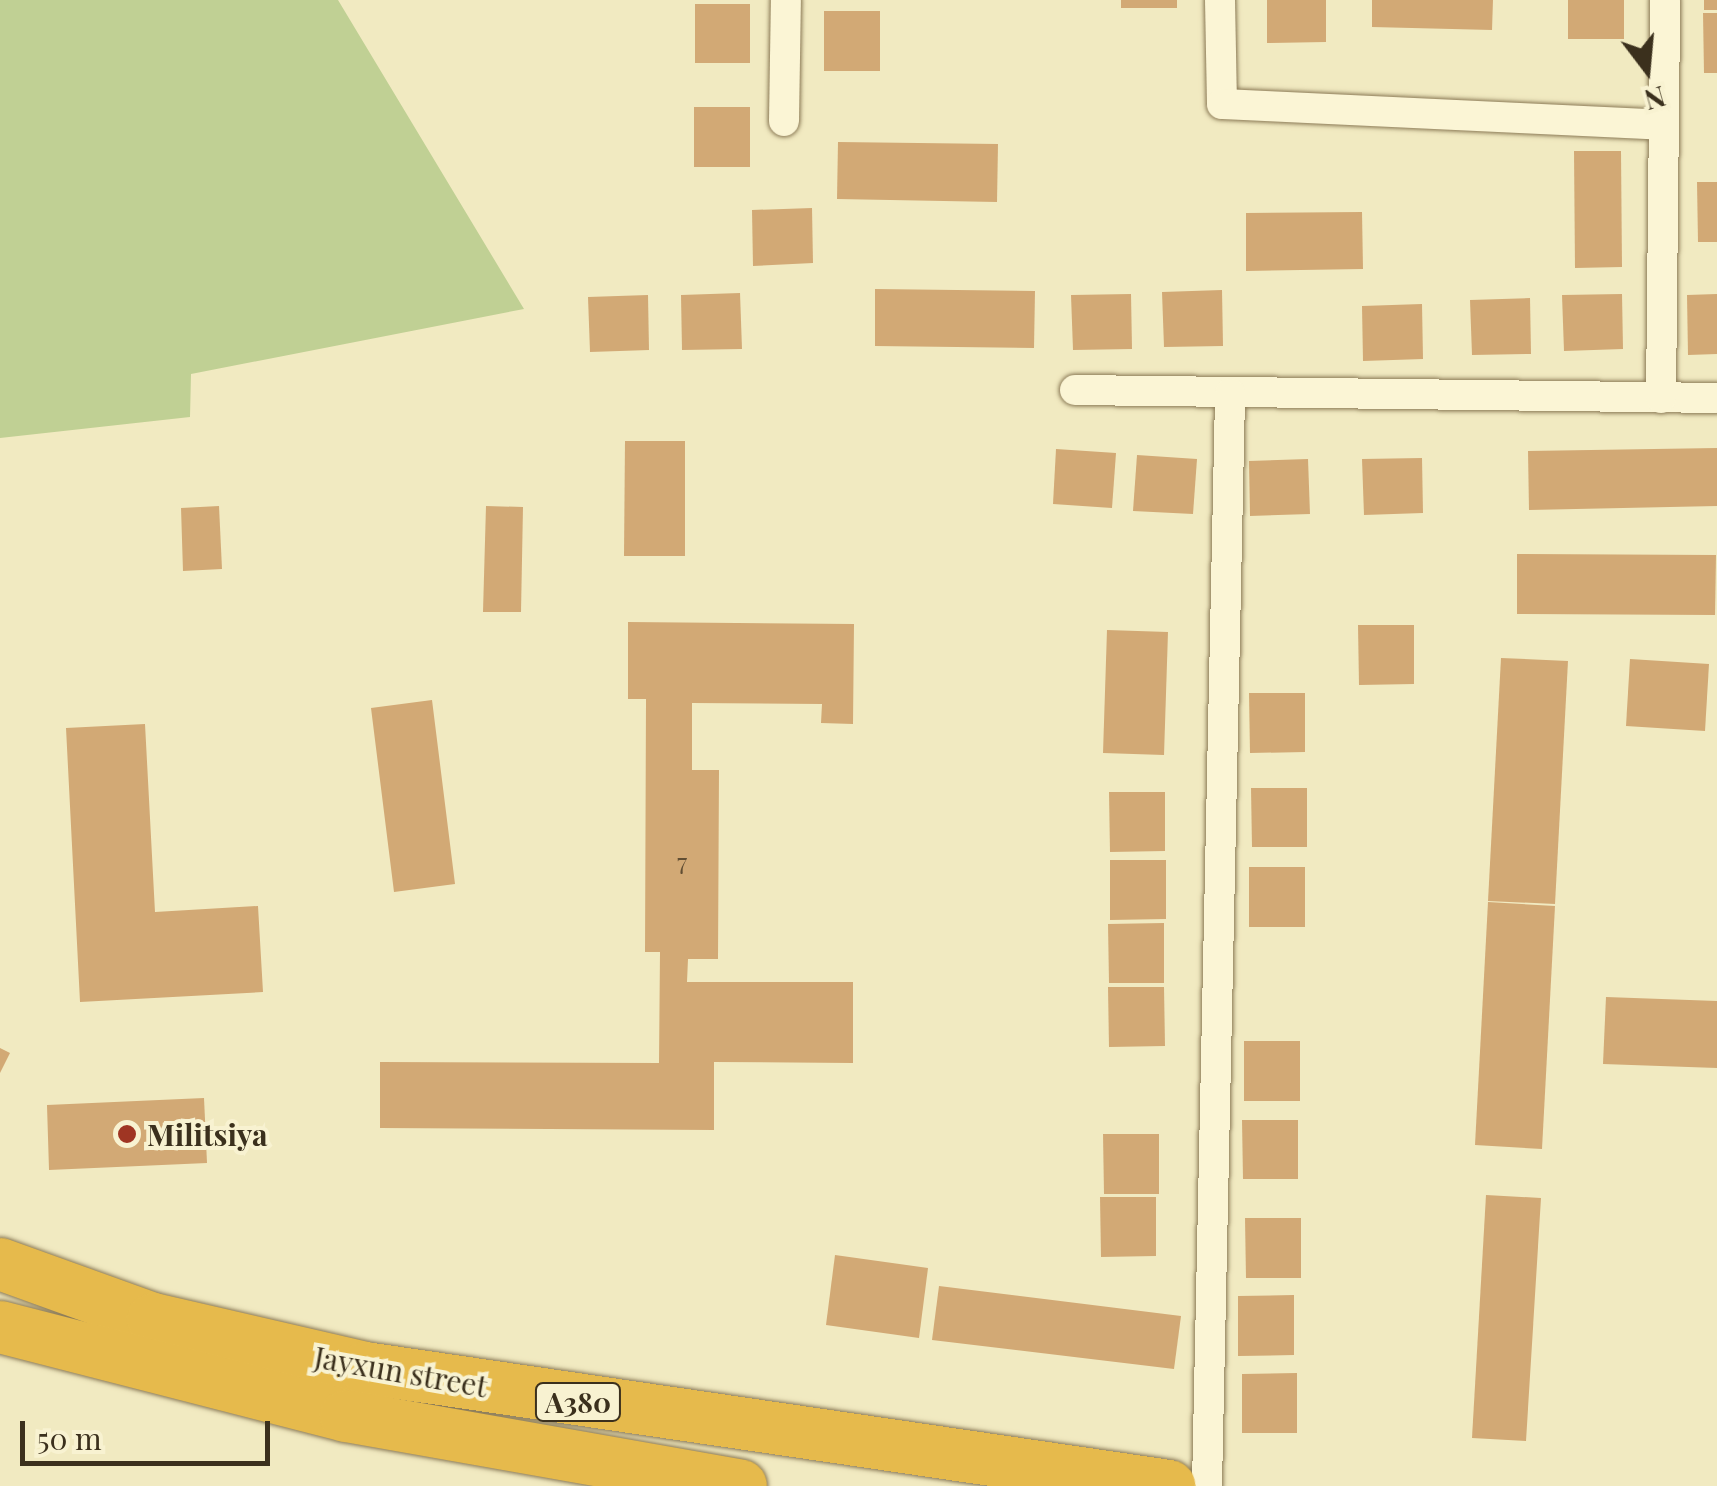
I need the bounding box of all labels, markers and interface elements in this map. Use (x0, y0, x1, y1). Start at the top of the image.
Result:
north arrow (1597, 20, 1697, 120)
text: N (1641, 79, 1670, 120)
house number: 7 (677, 846, 687, 876)
place label: Militsiya (147, 1116, 268, 1152)
marker: Militsiya (116, 1123, 138, 1145)
street label: Jayxun street (312, 1338, 490, 1404)
road number: A380 (533, 1379, 623, 1425)
scale bar (25, 1401, 275, 1463)
text: 50 m (37, 1418, 102, 1458)

